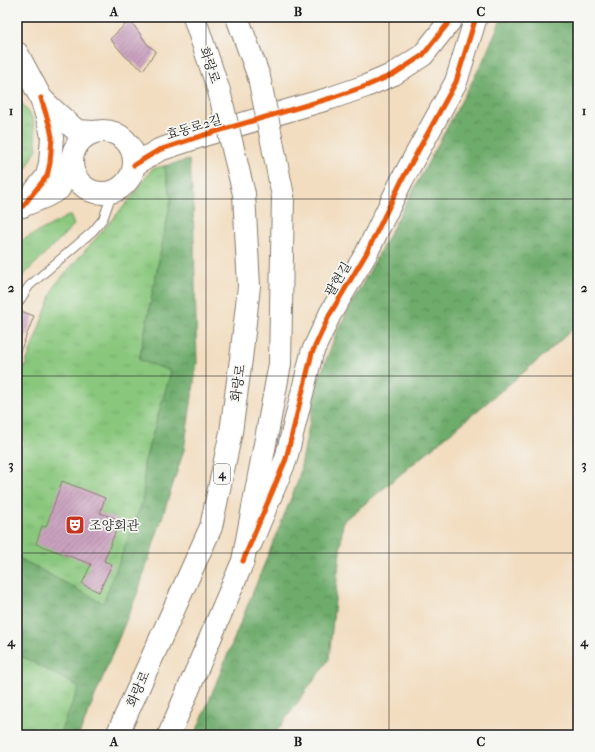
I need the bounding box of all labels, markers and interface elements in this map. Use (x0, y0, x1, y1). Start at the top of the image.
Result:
text: A (109, 4, 119, 19)
text: B (294, 4, 303, 19)
text: C (477, 4, 486, 19)
street label: 화랑로 (197, 45, 223, 86)
text: 1 (9, 103, 14, 118)
text: 1 (582, 103, 587, 118)
street label: 효동로2길 (165, 112, 223, 142)
street label: 팔현길 (322, 259, 354, 299)
text: 2 (8, 280, 15, 295)
text: 2 (581, 280, 588, 295)
street label: 화랑로 (228, 363, 248, 403)
text: 3 (8, 457, 14, 473)
text: 3 (581, 457, 587, 473)
road number: 4 (214, 464, 230, 484)
theatre icon: 조양회관 (64, 514, 86, 536)
place label: 조양회관 (89, 518, 140, 533)
text: 4 (6, 634, 16, 650)
text: 4 (579, 634, 589, 650)
street label: 화랑로 (123, 668, 153, 709)
text: A (109, 734, 119, 749)
text: B (294, 734, 303, 749)
text: C (477, 734, 486, 749)

